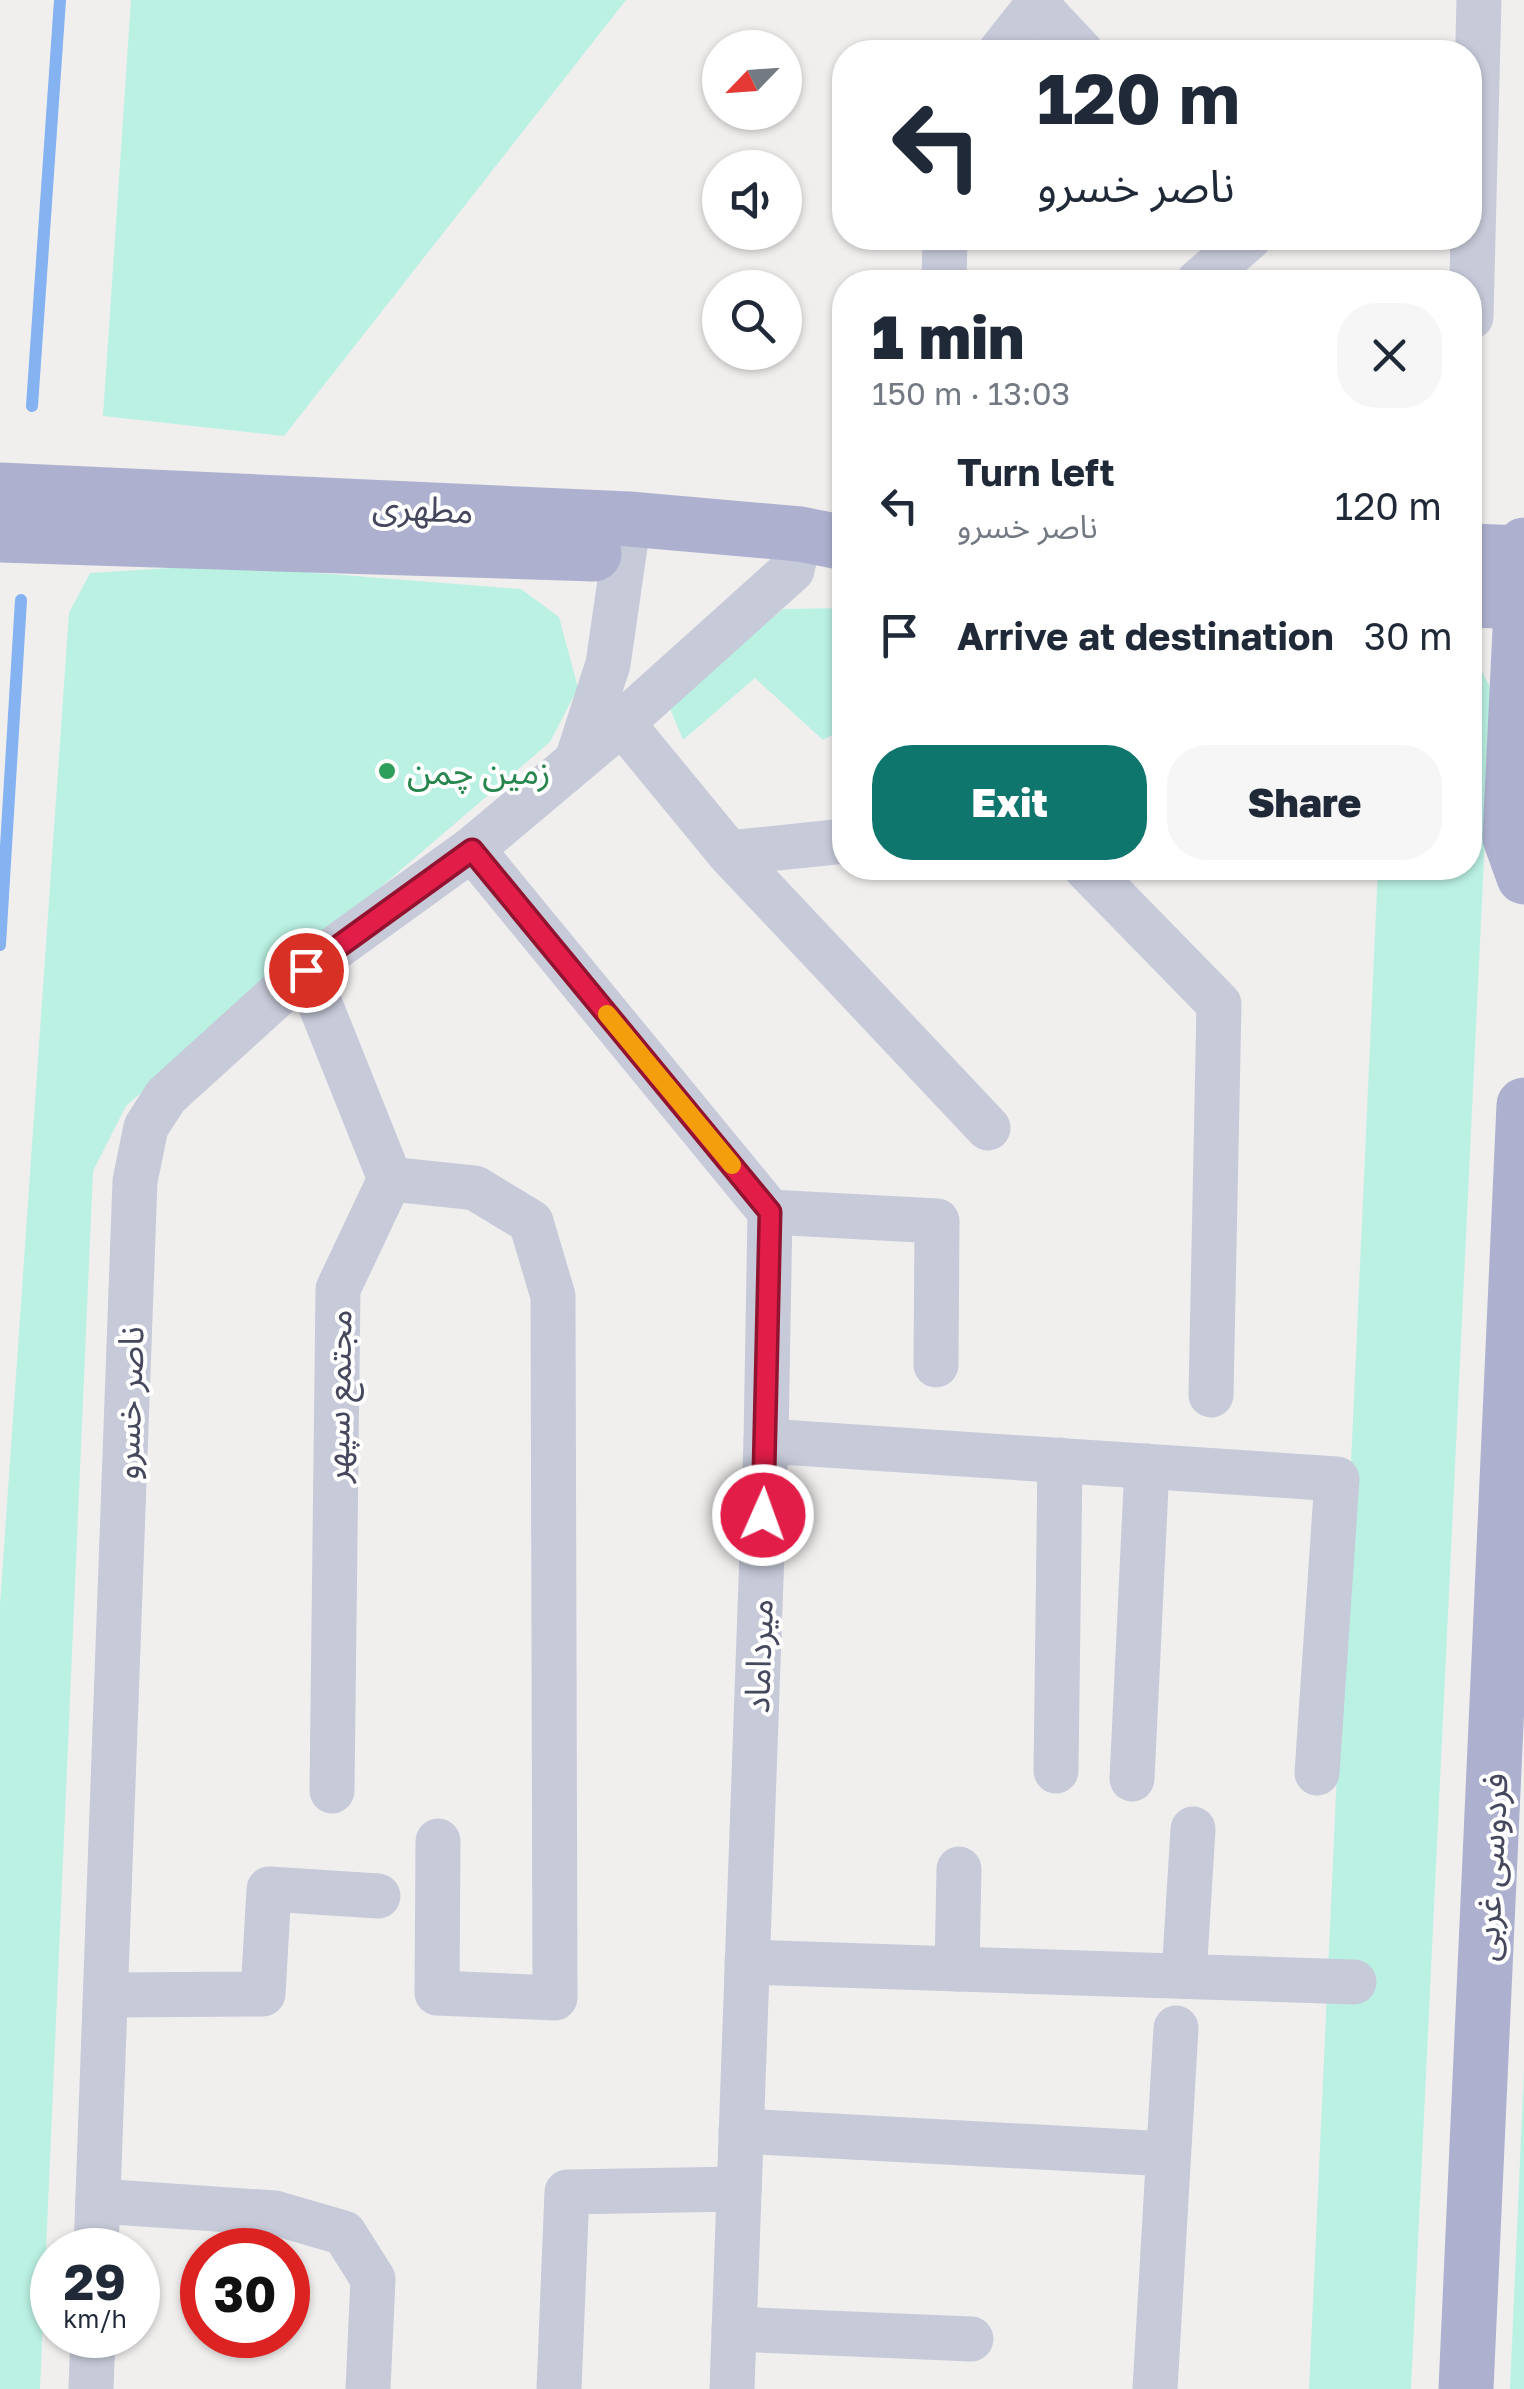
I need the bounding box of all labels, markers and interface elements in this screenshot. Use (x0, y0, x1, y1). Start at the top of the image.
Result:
north arrow (702, 30, 802, 130)
map controls (702, 30, 802, 370)
text: 120 m (1037, 55, 1240, 139)
icon: left (872, 80, 1002, 210)
button: sound (702, 150, 802, 250)
text: ناصر خسرو (1037, 158, 1235, 212)
button: search (702, 270, 802, 370)
text: 1 min (872, 300, 1024, 372)
button: close (1337, 303, 1442, 408)
text: 150 m · 13:03 (872, 374, 1070, 412)
text: Turn left (957, 449, 1115, 494)
icon: left (872, 478, 927, 533)
text: 120 m (1335, 483, 1442, 528)
street label: مطهری (371, 484, 475, 532)
text: ناصر خسرو (957, 507, 1098, 545)
icon: arrive (872, 608, 927, 663)
text: Arrive at destination (957, 613, 1334, 658)
text: 30 m (1364, 613, 1453, 658)
button: Exit (872, 745, 1147, 860)
button: Share (1167, 745, 1442, 860)
place label: زمین چمن (407, 750, 551, 794)
marker: زمین چمن (376, 760, 398, 782)
pin (264, 928, 349, 1013)
icon: arrive (279, 943, 334, 998)
street label: مجتمع سپهر (314, 1309, 366, 1484)
street label: ناصر خسرو (104, 1325, 152, 1481)
position arrow (711, 1463, 815, 1567)
street label: میرداماد (735, 1598, 781, 1714)
street label: فردوسی غربی (1464, 1772, 1516, 1962)
speed limit sign: 30 (180, 2228, 310, 2358)
text: 29 (64, 2251, 126, 2311)
text: km/h (63, 2303, 127, 2334)

